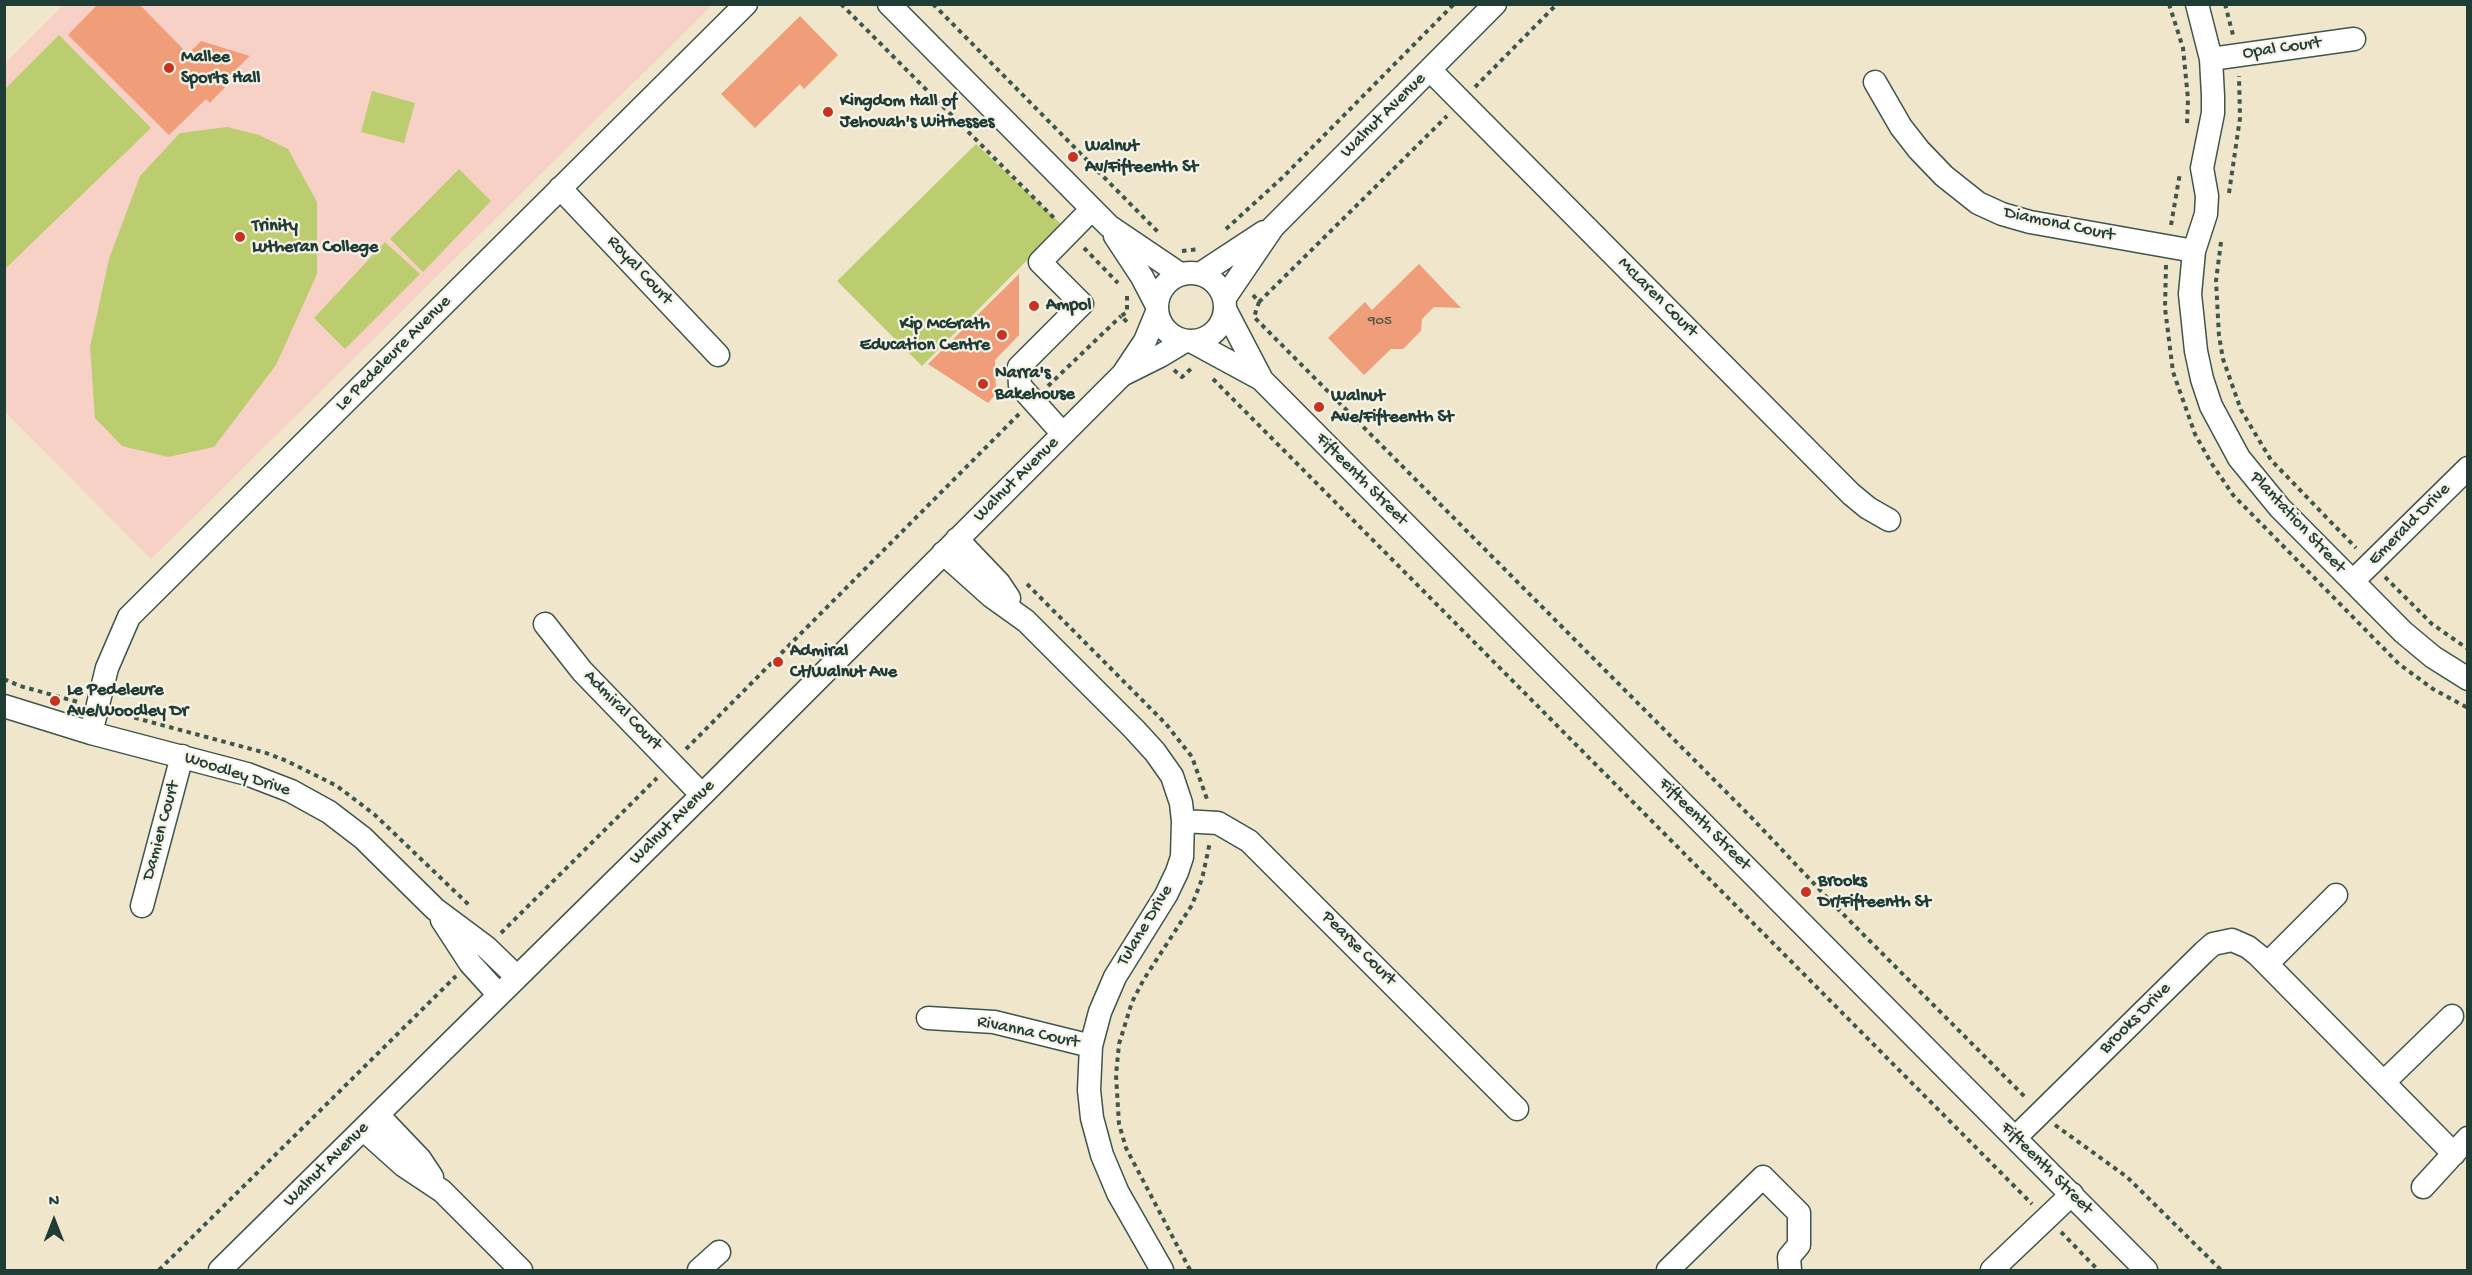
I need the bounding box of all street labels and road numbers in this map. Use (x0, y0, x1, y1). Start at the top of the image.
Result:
street label: Opal Court (2241, 33, 2323, 65)
street label: Walnut Avenue (1337, 69, 1431, 163)
street label: Diamond Court (2002, 203, 2116, 247)
street label: Royal Court (601, 232, 677, 310)
street label: McLaren Court (1612, 253, 1702, 343)
street label: Le Pedeleure Avenue (332, 292, 456, 416)
street label: Fifteenth Street (1310, 429, 1412, 531)
street label: Walnut Avenue (970, 433, 1064, 527)
street label: Plantation Street (2244, 468, 2350, 578)
street label: Emerald Drive (2364, 479, 2456, 571)
street label: Admiral Court (578, 666, 666, 756)
street label: Woodley Drive (181, 748, 293, 802)
street label: Fifteenth Street (1653, 774, 1755, 876)
street label: Walnut Avenue (626, 776, 720, 870)
street label: Damien Court (138, 779, 186, 883)
street label: Tulane Drive (1113, 882, 1179, 970)
street label: Pearse Court (1316, 907, 1400, 991)
street label: Brooks Drive (2096, 979, 2176, 1059)
street label: Rivanna Court (975, 1012, 1081, 1054)
street label: Walnut Avenue (280, 1118, 374, 1212)
street label: Fifteenth Street (1995, 1118, 2097, 1220)

